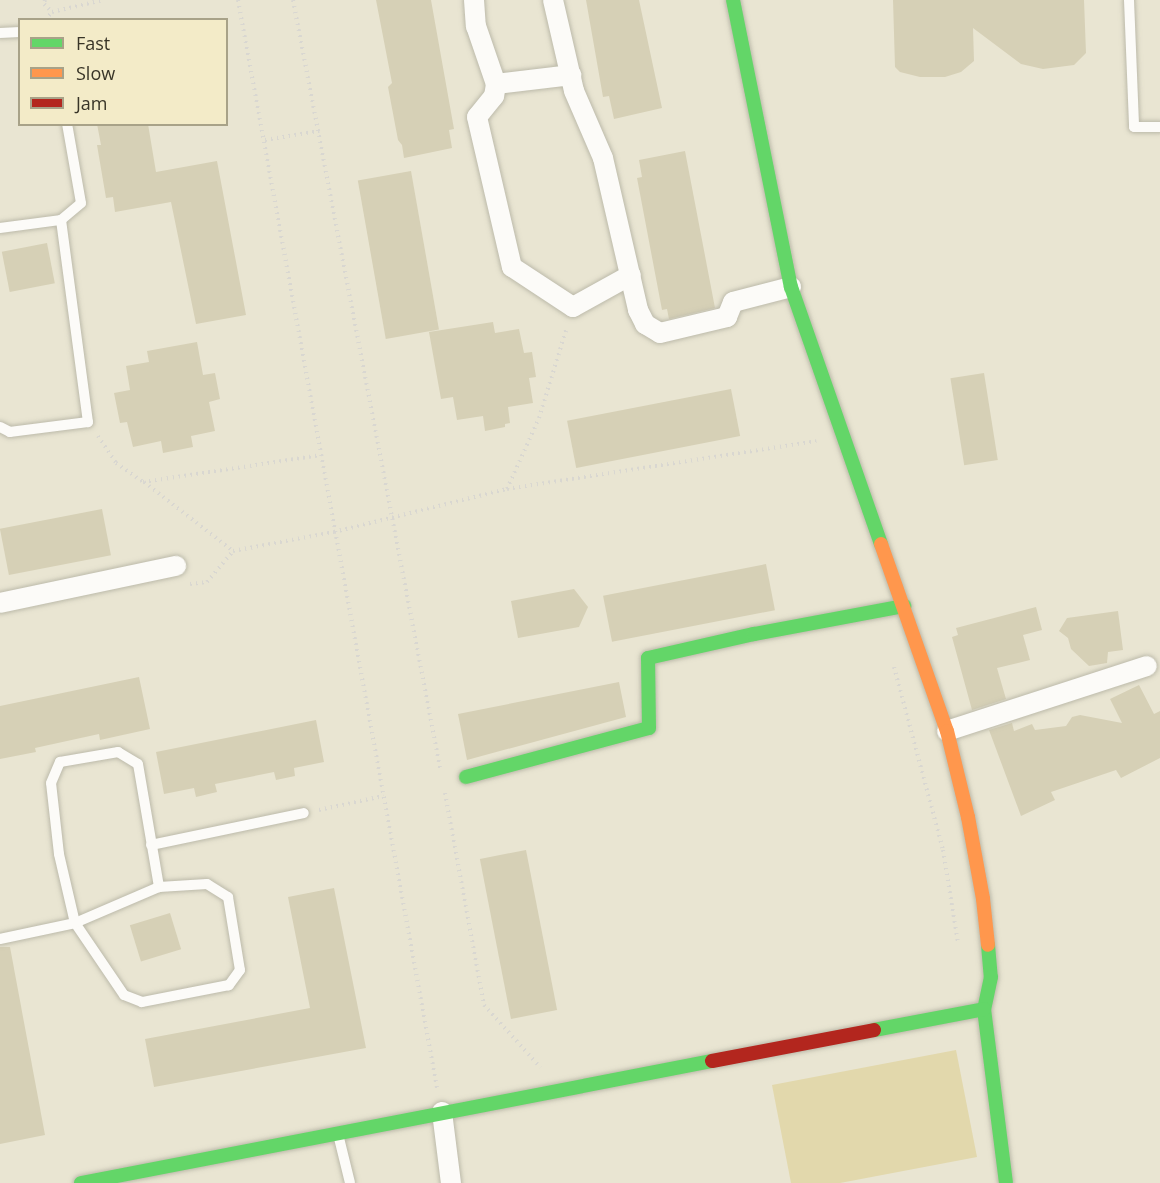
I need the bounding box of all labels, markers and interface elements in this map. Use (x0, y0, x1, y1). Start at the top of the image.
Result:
legend (18, 18, 228, 126)
text: Fast (76, 31, 110, 55)
text: Slow (76, 61, 115, 85)
text: Jam (76, 91, 108, 115)

